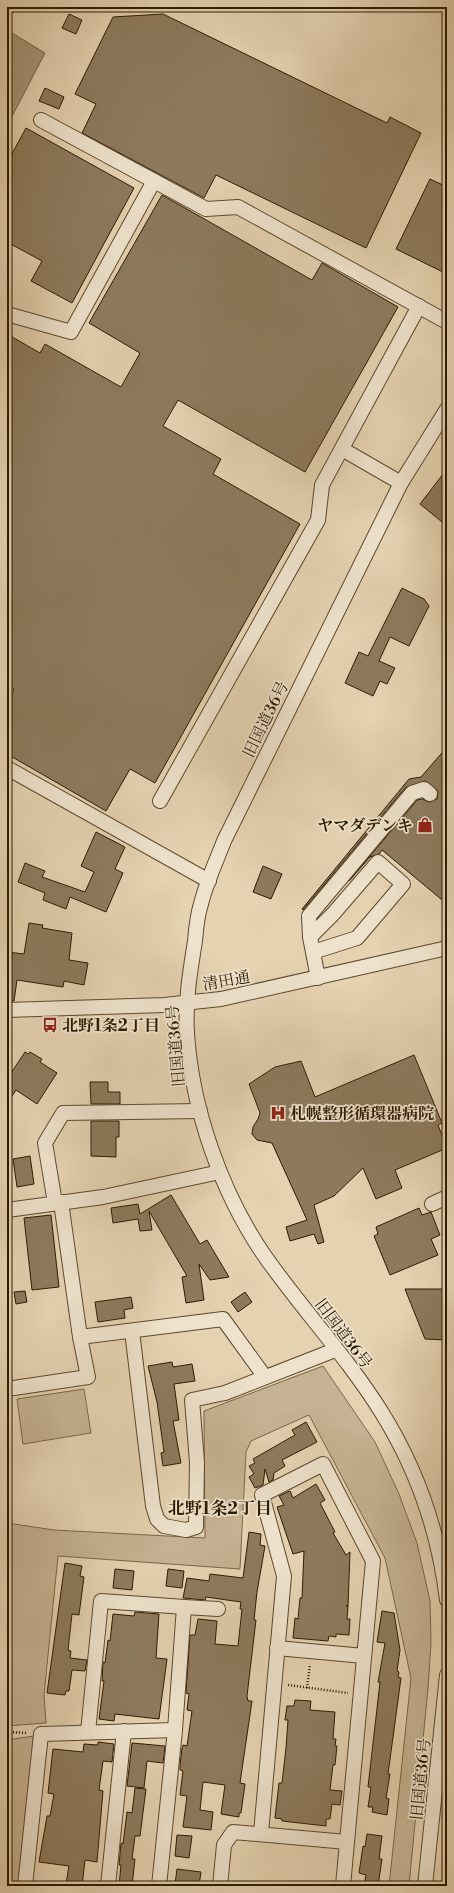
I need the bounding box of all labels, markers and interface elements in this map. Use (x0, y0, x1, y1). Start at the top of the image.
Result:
street label: 旧国道36号 (239, 678, 293, 761)
place label: ヤマダデンキ (317, 816, 413, 836)
shop icon: ヤマダデンキ (416, 816, 434, 834)
street label: 清田通 (201, 967, 252, 995)
street label: 旧国道36号 (162, 1004, 190, 1088)
bus stop icon: 北野1条2丁目 (41, 1016, 59, 1034)
place label: 北野1条2丁目 (62, 1016, 160, 1036)
hospital icon: 札幌整形循環器病院 (269, 1104, 287, 1122)
place label: 札幌整形循環器病院 (290, 1104, 434, 1124)
street label: 旧国道36号 (310, 1295, 376, 1373)
district label: 北野1条2丁目 (168, 1498, 272, 1520)
street label: 旧国道36号 (407, 1737, 435, 1821)

